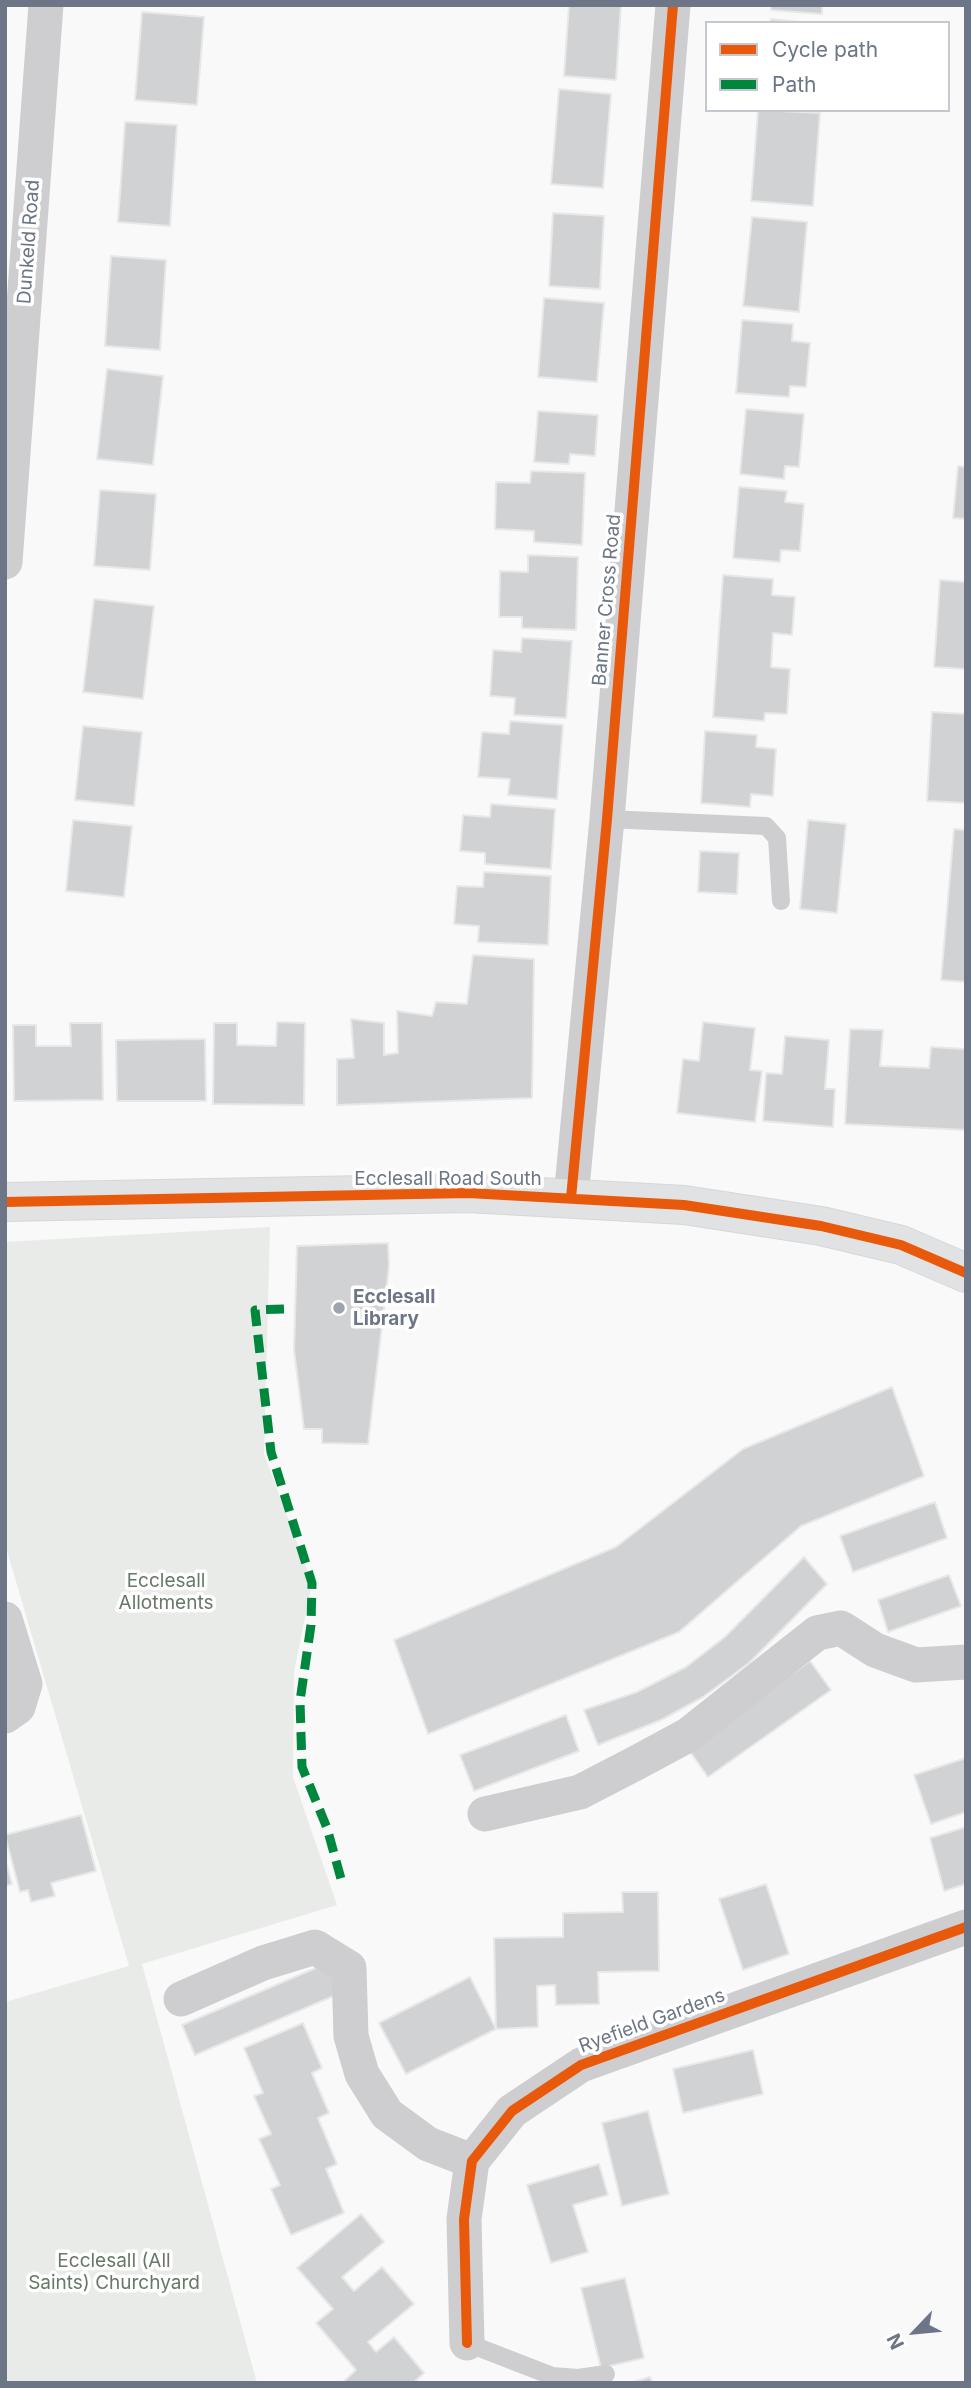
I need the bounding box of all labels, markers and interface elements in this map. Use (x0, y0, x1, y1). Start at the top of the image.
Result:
legend (705, 21, 950, 112)
text: Cycle path (772, 37, 878, 62)
text: Path (772, 72, 817, 97)
street label: Dunkeld Road (13, 179, 45, 305)
street label: Banner Cross Road (588, 513, 626, 687)
street label: Ecclesall Road South (354, 1168, 542, 1190)
place label: Ecclesall Library (353, 1286, 435, 1330)
marker: Ecclesall Library (331, 1300, 347, 1316)
park label: Ecclesall Allotments (119, 1570, 213, 1614)
street label: Ryefield Gardens (576, 1984, 728, 2058)
park label: Ecclesall (All Saints) Churchyard (28, 2250, 200, 2294)
north arrow (880, 2297, 950, 2367)
text: N (882, 2330, 909, 2353)

